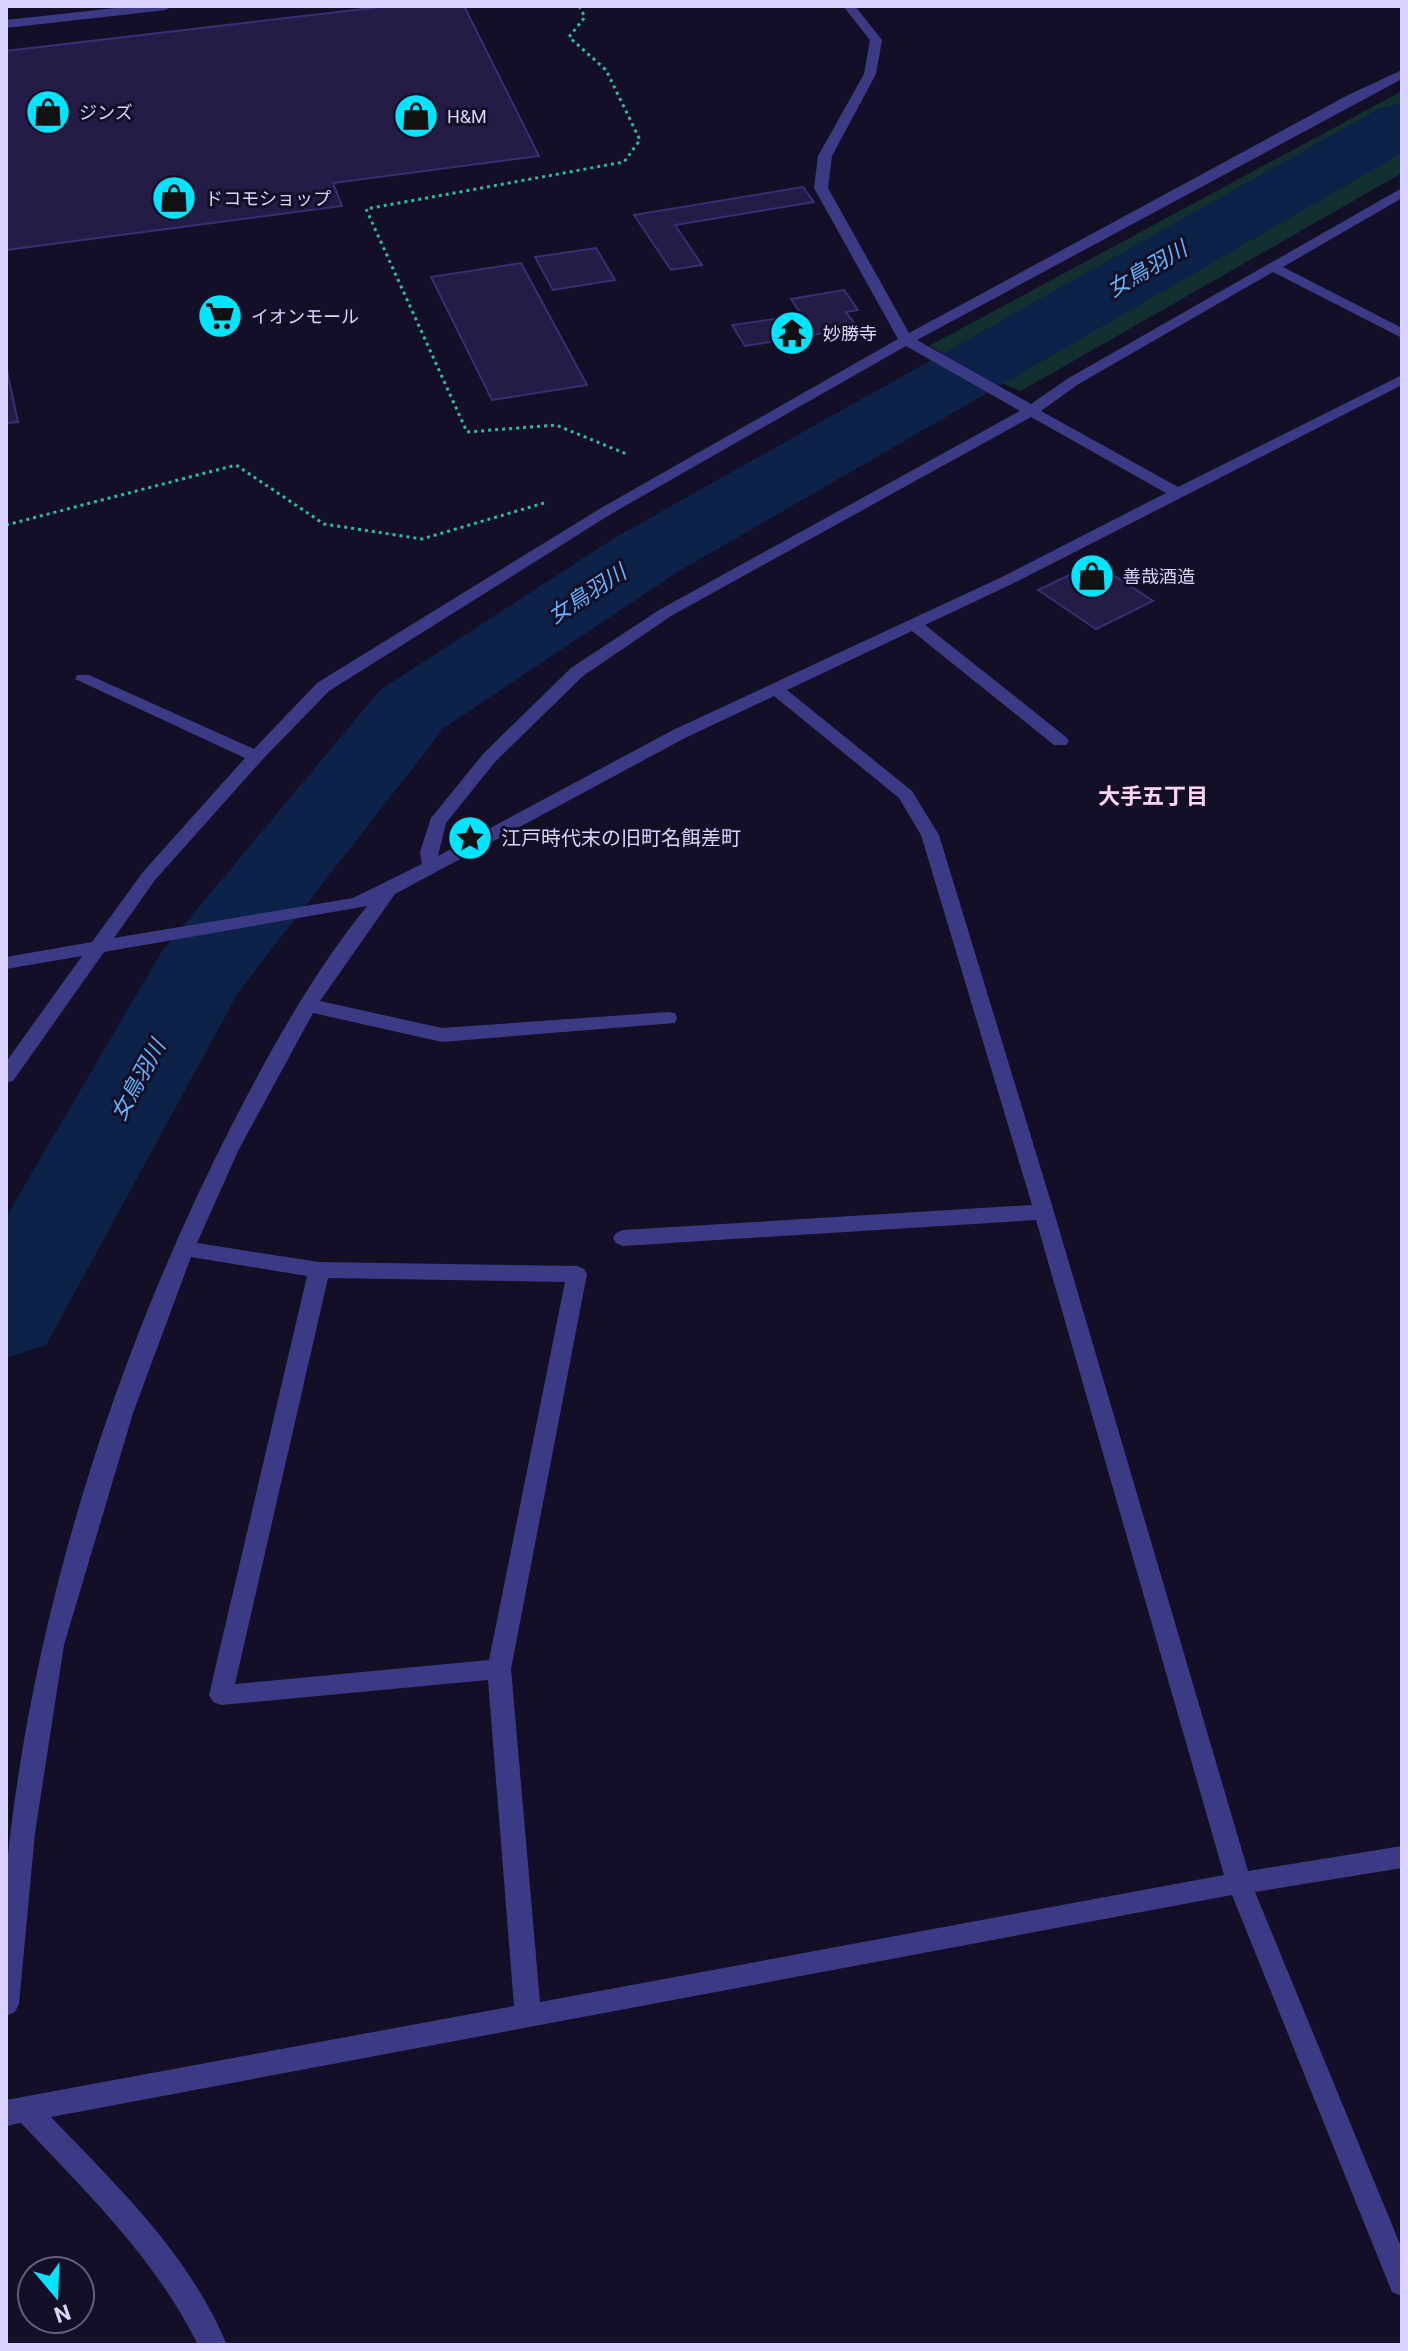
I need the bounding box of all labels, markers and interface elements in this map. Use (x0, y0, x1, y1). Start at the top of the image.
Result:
shop icon: ジンズ (24, 88, 72, 136)
shop icon: H&M (392, 92, 440, 140)
place label: ジンズ (79, 102, 133, 123)
place label: H&M (447, 106, 487, 127)
shop icon: ドコモショップ (150, 174, 198, 222)
place label: ドコモショップ (205, 188, 331, 209)
water label: 女鳥羽川 (1103, 235, 1193, 302)
supermarket icon: イオンモール (196, 292, 244, 340)
place label: イオンモール (251, 306, 359, 327)
temple icon: 妙勝寺 (768, 309, 816, 357)
place label: 妙勝寺 (823, 323, 877, 344)
shop icon: 善哉酒造 (1068, 552, 1116, 600)
water label: 女鳥羽川 (543, 558, 632, 628)
place label: 善哉酒造 (1123, 566, 1195, 587)
district label: 大手五丁目 (1098, 784, 1208, 809)
place icon: 江戸時代末の旧町名餌差町 (446, 814, 494, 862)
place label: 江戸時代末の旧町名餌差町 (501, 826, 741, 850)
water label: 女鳥羽川 (106, 1034, 171, 1125)
north arrow (16, 2255, 96, 2335)
text: N (51, 2299, 74, 2328)

